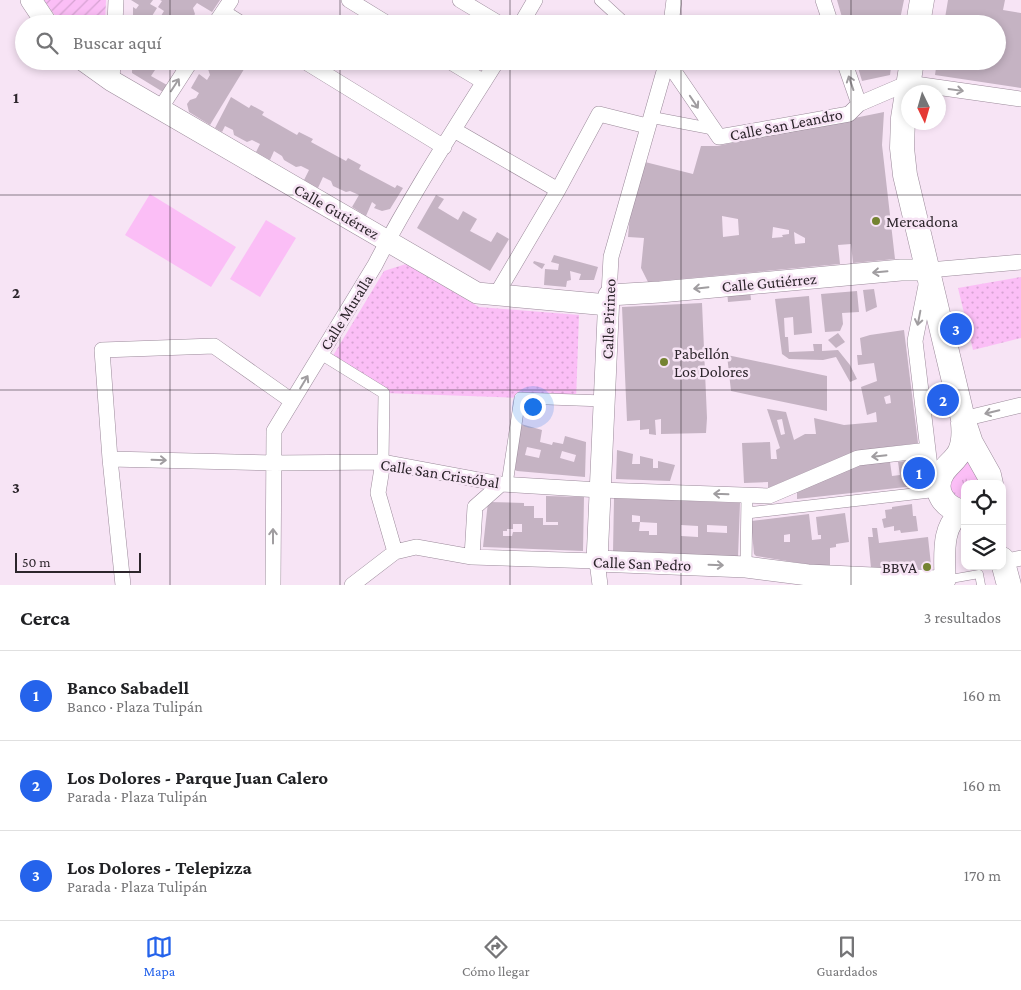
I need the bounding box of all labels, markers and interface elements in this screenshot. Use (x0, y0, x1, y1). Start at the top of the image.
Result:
search box (15, 15, 1006, 70)
icon: search (33, 29, 61, 57)
text: Buscar aquí (73, 32, 162, 53)
one-way arrow (846, 75, 856, 91)
one-way arrow (171, 79, 181, 93)
north arrow (901, 85, 946, 130)
one-way arrow (948, 85, 964, 95)
text: 1 (13, 89, 19, 106)
one-way arrow (690, 94, 700, 108)
street label: Calle San Leandro (728, 105, 844, 144)
street label: Calle Gutiérrez (291, 180, 382, 243)
place label: Mercadona (886, 213, 959, 230)
marker: Mercadona (870, 215, 882, 227)
one-way arrow (872, 267, 888, 276)
street label: Calle Gutiérrez (721, 270, 817, 295)
street label: Calle Muralla (317, 271, 377, 353)
street label: Calle Pirineo (599, 278, 618, 360)
one-way arrow (693, 283, 709, 293)
text: 2 (12, 284, 20, 301)
one-way arrow (914, 310, 923, 326)
pin: 3 (940, 310, 972, 348)
place label: Pabellón Los Dolores (674, 345, 749, 380)
marker: Pabellón Los Dolores (658, 356, 670, 368)
one-way arrow (299, 376, 309, 390)
pin: 2 (927, 381, 959, 419)
your location (520, 394, 546, 420)
one-way arrow (985, 408, 1001, 417)
one-way arrow (872, 451, 888, 461)
pin: 1 (903, 454, 935, 492)
one-way arrow (150, 455, 167, 465)
street label: Calle San Cristóbal (379, 456, 501, 491)
text: 3 (12, 479, 20, 496)
map controls (961, 480, 1006, 570)
button: locate (961, 480, 1006, 525)
one-way arrow (713, 490, 729, 499)
button: layers (961, 525, 1006, 570)
one-way arrow (268, 529, 278, 545)
scale bar (15, 550, 141, 573)
street label: Calle San Pedro (593, 553, 691, 574)
text: 50 m (22, 554, 50, 570)
place label: BBVA (882, 559, 918, 576)
one-way arrow (708, 561, 724, 570)
marker: BBVA (921, 561, 933, 573)
text: Cerca (20, 606, 70, 630)
text: 3 resultados (924, 609, 1001, 626)
text: Banco Sabadell (67, 677, 189, 698)
text: 1 (33, 687, 39, 704)
text: 160 m (963, 687, 1001, 704)
text: Banco · Plaza Tulipán (67, 698, 203, 715)
text: Los Dolores - Parque Juan Calero (67, 767, 328, 788)
text: 2 (32, 777, 40, 794)
text: 160 m (963, 777, 1001, 794)
text: Parada · Plaza Tulipán (67, 788, 207, 805)
text: Los Dolores - Telepizza (67, 857, 252, 878)
text: 3 (32, 867, 40, 884)
text: 170 m (964, 867, 1001, 884)
text: Parada · Plaza Tulipán (67, 878, 207, 895)
tab: Mapa (143, 933, 175, 979)
tab: Cómo llegar (462, 933, 530, 979)
tab: Guardados (816, 933, 878, 979)

